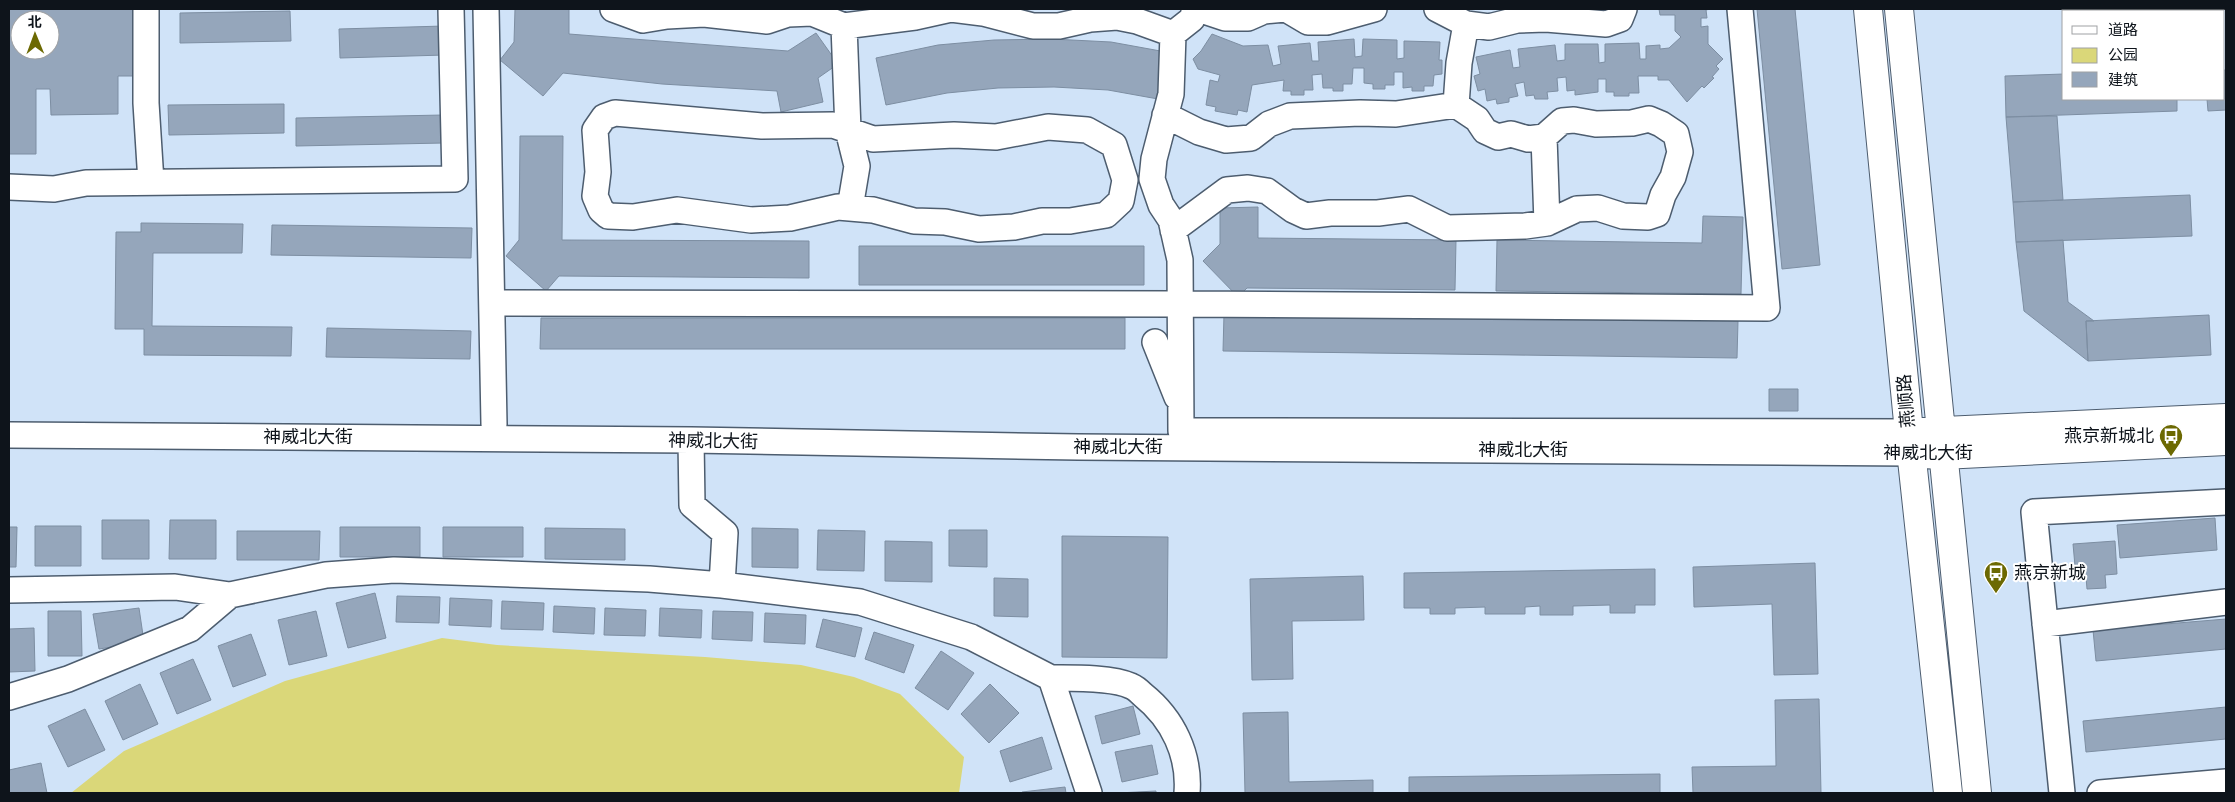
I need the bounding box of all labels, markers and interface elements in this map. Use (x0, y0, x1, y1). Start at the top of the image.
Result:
north arrow (10, 10, 60, 60)
legend (2062, 10, 2225, 100)
text: 北 (28, 14, 42, 30)
text: 道路 (2108, 21, 2138, 38)
text: 公园 (2108, 46, 2138, 63)
text: 建筑 (2108, 71, 2138, 88)
street label: 燕顺路 (1894, 373, 1918, 429)
bus stop icon: 燕京新城北 (2158, 423, 2184, 457)
place label: 燕京新城北 (2064, 426, 2154, 446)
street label: 神威北大街 (263, 427, 353, 447)
street label: 神威北大街 (668, 430, 758, 452)
street label: 神威北大街 (1073, 437, 1163, 457)
street label: 神威北大街 (1478, 440, 1568, 460)
street label: 神威北大街 (1883, 443, 1973, 463)
bus stop icon: 燕京新城 (1983, 560, 2009, 594)
place label: 燕京新城 (2014, 563, 2086, 583)

